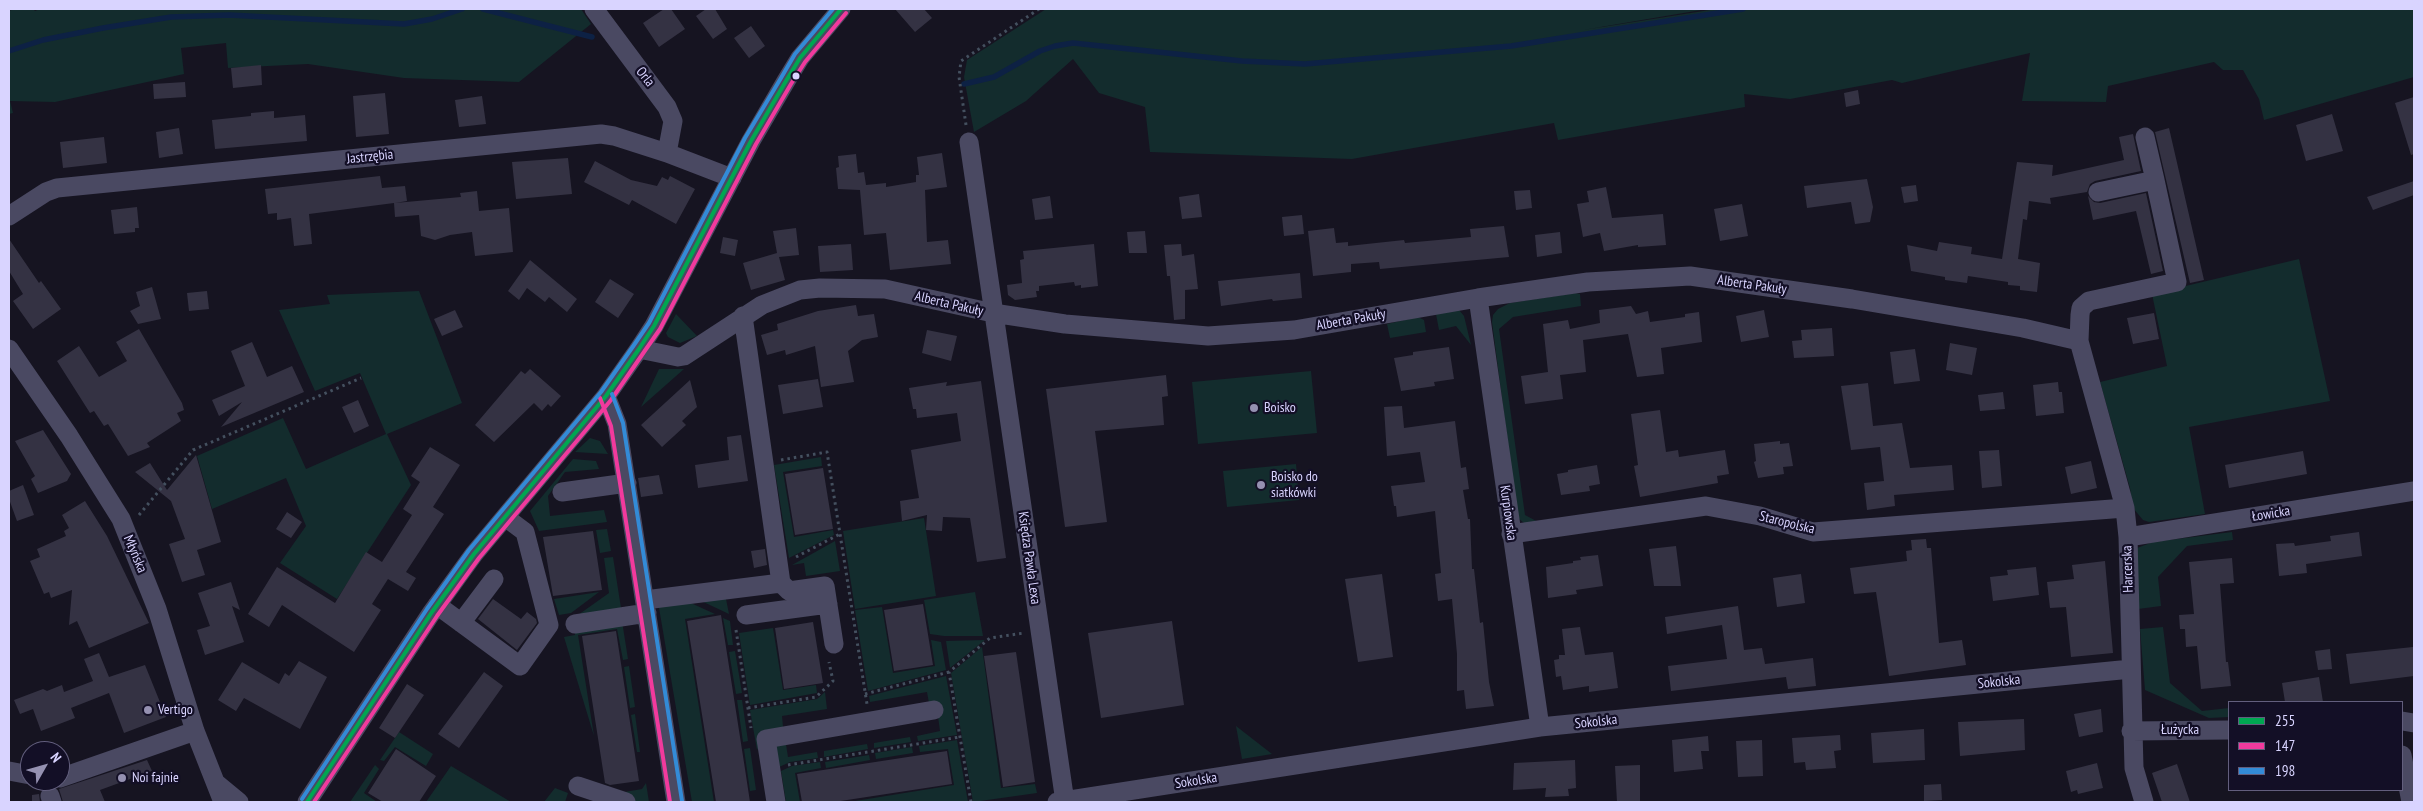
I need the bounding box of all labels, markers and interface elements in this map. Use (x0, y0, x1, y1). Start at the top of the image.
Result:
street label: Orla (632, 64, 658, 90)
unlabelled marker (791, 71, 801, 81)
street label: Jastrzębia (346, 146, 394, 168)
street label: Alberta Pakuły (1716, 272, 1788, 298)
street label: Alberta Pakuły (913, 288, 985, 320)
street label: Alberta Pakuły (1315, 306, 1387, 334)
place label: Boisko (1264, 400, 1296, 416)
marker: Boisko (1248, 402, 1260, 414)
place label: Boisko do siatkówki (1271, 469, 1318, 502)
marker: Boisko do siatkówki (1255, 479, 1267, 491)
street label: Kurpiowska (1496, 484, 1520, 542)
street label: Łowicka (2251, 503, 2291, 525)
street label: Staropolska (1758, 508, 1816, 538)
street label: Księdza Pawła Lexa (1014, 511, 1044, 605)
street label: Młyńska (120, 533, 150, 575)
street label: Harcerska (2119, 545, 2137, 593)
street label: Sokolska (1977, 671, 2021, 693)
legend (2228, 701, 2403, 791)
place label: Vertigo (158, 702, 193, 718)
marker: Vertigo (142, 704, 154, 716)
street label: Sokolska (1574, 711, 1618, 733)
text: 255 (2275, 711, 2295, 730)
street label: Łużycka (2161, 722, 2199, 738)
text: 147 (2275, 736, 2295, 755)
north arrow (20, 741, 70, 791)
text: N (47, 749, 65, 766)
text: 198 (2275, 761, 2295, 780)
street label: Sokolska (1174, 769, 1218, 793)
place label: Noi fajnie (132, 770, 179, 786)
marker: Noi fajnie (116, 772, 128, 784)

